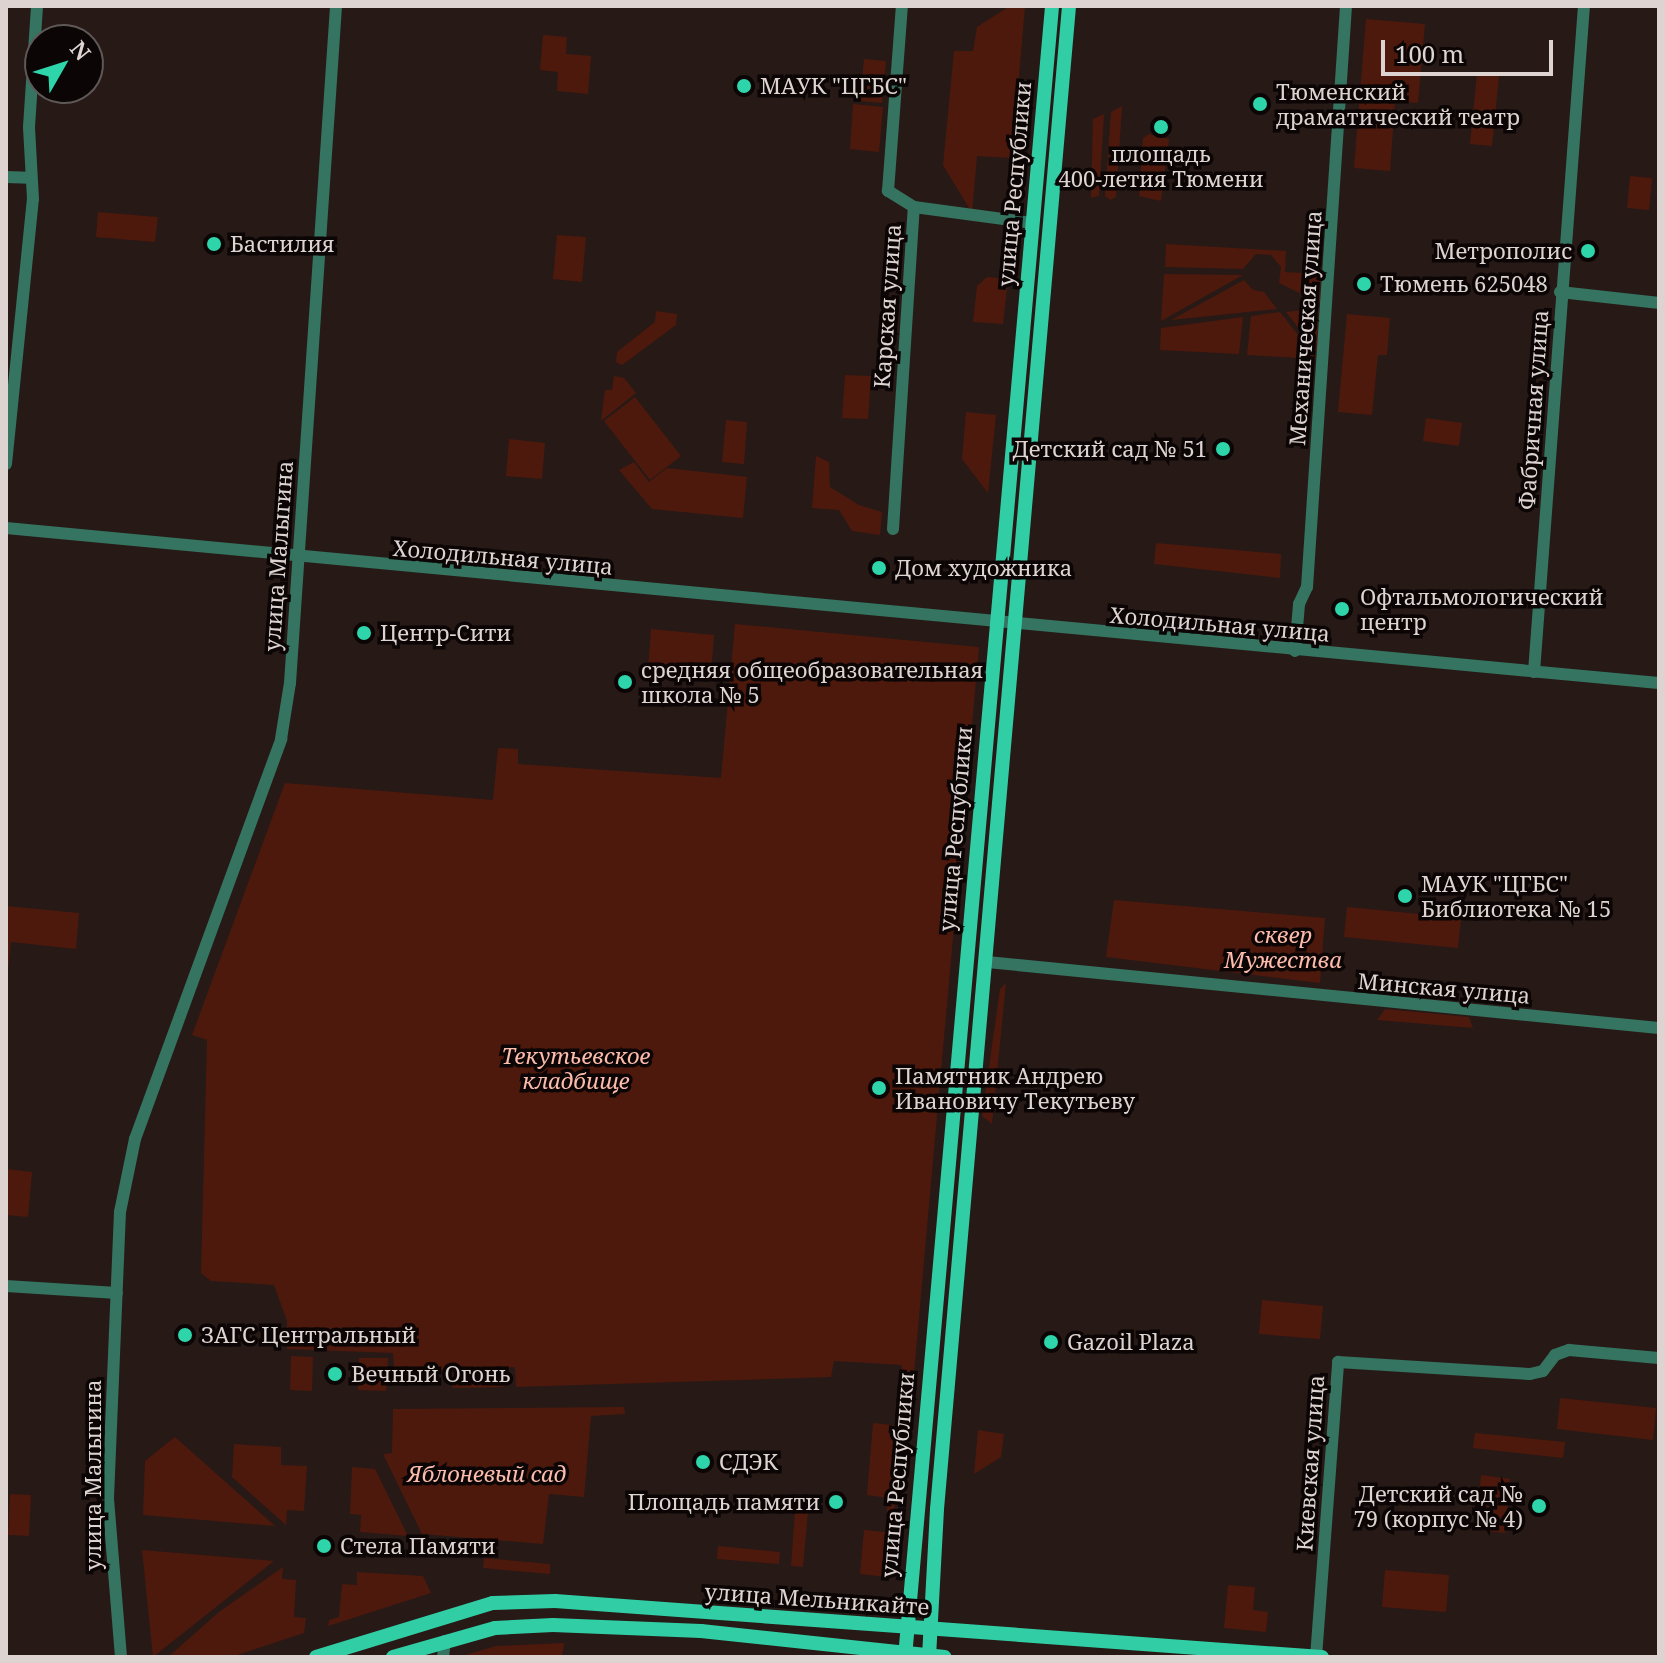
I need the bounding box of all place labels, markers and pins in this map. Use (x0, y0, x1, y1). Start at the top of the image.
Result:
place label: МАУК "ЦГБС" (760, 73, 907, 99)
marker: МАУК "ЦГБС" (735, 77, 753, 95)
place label: Тюменский драматический театр (1276, 78, 1520, 130)
marker: Тюменский драматический театр (1251, 95, 1269, 113)
marker: площадь 400-летия Тюмени (1152, 118, 1170, 136)
place label: площадь 400-летия Тюмени (1058, 140, 1264, 192)
place label: Бастилия (230, 231, 335, 257)
marker: Бастилия (205, 235, 223, 253)
place label: Метрополис (1434, 238, 1572, 264)
marker: Метрополис (1579, 242, 1597, 260)
place label: Тюмень 625048 (1380, 271, 1548, 297)
marker: Тюмень 625048 (1355, 275, 1373, 293)
place label: Детский сад № 51 (1012, 436, 1207, 462)
marker: Детский сад № 51 (1214, 440, 1232, 458)
place label: Дом художника (895, 555, 1072, 581)
marker: Дом художника (870, 559, 888, 577)
place label: Офтальмологический центр (1360, 583, 1603, 634)
marker: Офтальмологический центр (1331, 598, 1353, 620)
place label: Центр-Сити (380, 620, 511, 646)
marker: Центр-Сити (355, 624, 373, 642)
place label: средняя общеобразовательная школа № 5 (641, 656, 983, 708)
marker: средняя общеобразовательная школа № 5 (616, 673, 634, 691)
place label: МАУК "ЦГБС" Библиотека № 15 (1421, 870, 1611, 922)
marker: МАУК "ЦГБС" Библиотека № 15 (1396, 887, 1414, 905)
place label: Памятник Андрею Ивановичу Текутьеву (895, 1062, 1135, 1114)
marker: Памятник Андрею Ивановичу Текутьеву (870, 1079, 888, 1097)
place label: ЗАГС Центральный (201, 1322, 416, 1348)
marker: ЗАГС Центральный (176, 1326, 194, 1344)
place label: Gazoil Plaza (1067, 1329, 1195, 1355)
marker: Gazoil Plaza (1042, 1333, 1060, 1351)
place label: Вечный Огонь (351, 1361, 510, 1387)
marker: Вечный Огонь (326, 1365, 344, 1383)
place label: СДЭК (719, 1449, 778, 1475)
marker: СДЭК (694, 1453, 712, 1471)
place label: Детский сад № 79 (корпус № 4) (1354, 1480, 1523, 1532)
place label: Площадь памяти (628, 1489, 820, 1515)
marker: Площадь памяти (827, 1493, 845, 1511)
marker: Детский сад № 79 (корпус № 4) (1530, 1497, 1548, 1515)
place label: Стела Памяти (340, 1533, 496, 1559)
marker: Стела Памяти (315, 1537, 333, 1555)

